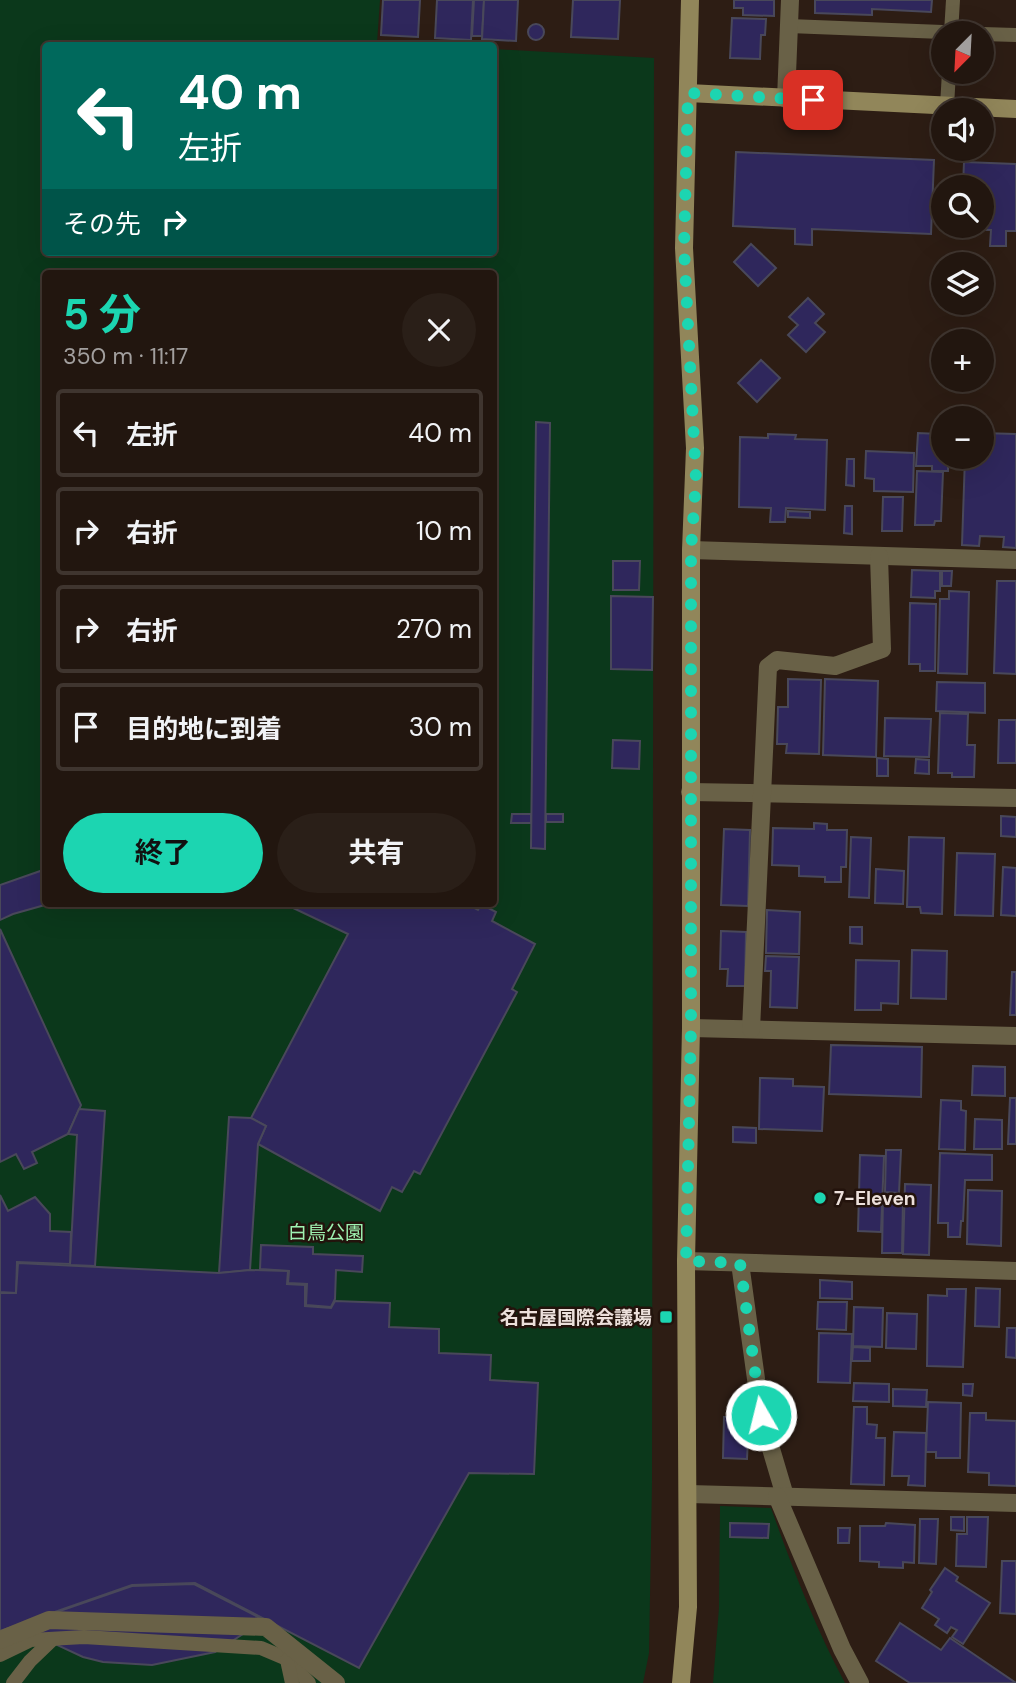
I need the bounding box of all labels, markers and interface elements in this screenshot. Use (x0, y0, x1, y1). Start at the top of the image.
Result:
north arrow (931, 21, 994, 84)
map controls (931, 21, 994, 469)
text: 40 m (178, 60, 302, 124)
icon: left (63, 70, 154, 161)
pin (783, 70, 843, 130)
icon: arrive (794, 81, 832, 119)
button: sound (931, 98, 994, 161)
text: 左折 (178, 127, 242, 169)
button: search (931, 175, 994, 238)
icon: right (155, 203, 193, 241)
text: その先 (63, 207, 141, 241)
button: layers (931, 252, 994, 315)
text: 5 分 (63, 287, 141, 342)
button: close (402, 293, 476, 367)
button: + (931, 329, 994, 392)
text: 350 m · 11:17 (63, 341, 188, 371)
button: − (931, 406, 994, 469)
icon: left (67, 414, 105, 452)
text: 40 m (408, 416, 472, 450)
text: 左折 (126, 418, 178, 452)
icon: right (67, 512, 105, 550)
text: 10 m (416, 514, 472, 548)
text: 右折 (126, 516, 178, 550)
icon: right (67, 610, 105, 648)
text: 270 m (396, 612, 472, 646)
text: 右折 (126, 614, 178, 648)
icon: arrive (67, 708, 105, 746)
text: 30 m (409, 710, 472, 744)
text: 目的地に到着 (126, 712, 282, 746)
button: 終了 (63, 813, 263, 893)
button: 共有 (277, 813, 476, 893)
place label: 7-Eleven (834, 1186, 916, 1211)
marker: 7-Eleven (812, 1190, 828, 1206)
park label: 白鳥公園 (288, 1220, 364, 1245)
place label: 名古屋国際会議場 (500, 1305, 652, 1330)
marker: 名古屋国際会議場 (658, 1309, 674, 1325)
position arrow (724, 1378, 798, 1452)

